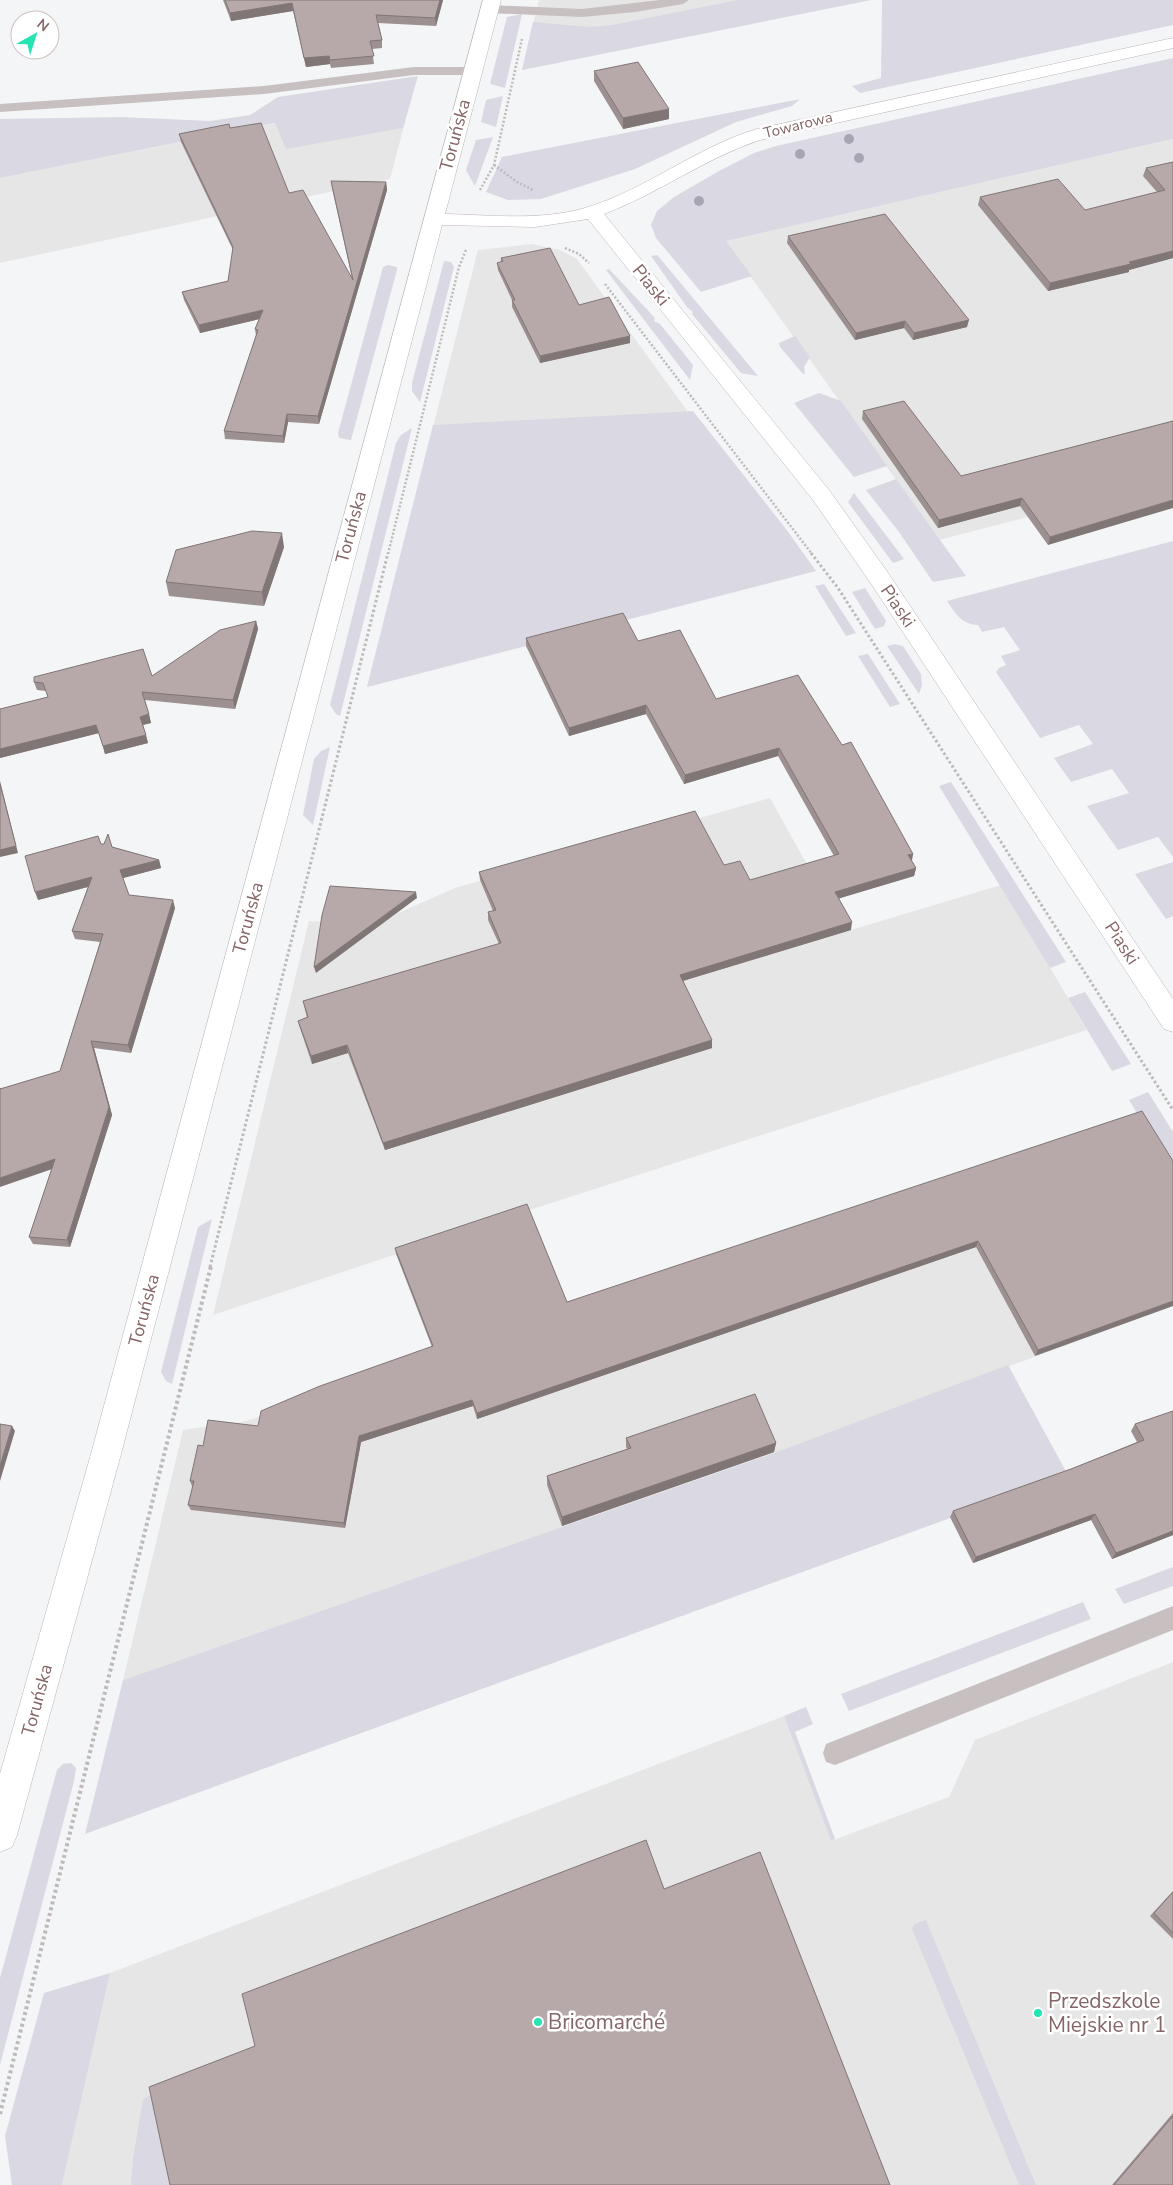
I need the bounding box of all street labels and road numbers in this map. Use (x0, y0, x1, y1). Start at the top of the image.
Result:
street label: Toruńska (434, 96, 476, 174)
street label: Towarowa (761, 107, 835, 143)
street label: Piaski (627, 259, 675, 311)
street label: Toruńska (330, 488, 372, 566)
street label: Piaski (875, 580, 921, 632)
street label: Toruńska (227, 879, 269, 957)
street label: Piaski (1099, 917, 1145, 969)
street label: Toruńska (123, 1271, 165, 1349)
street label: Toruńska (16, 1661, 58, 1739)

